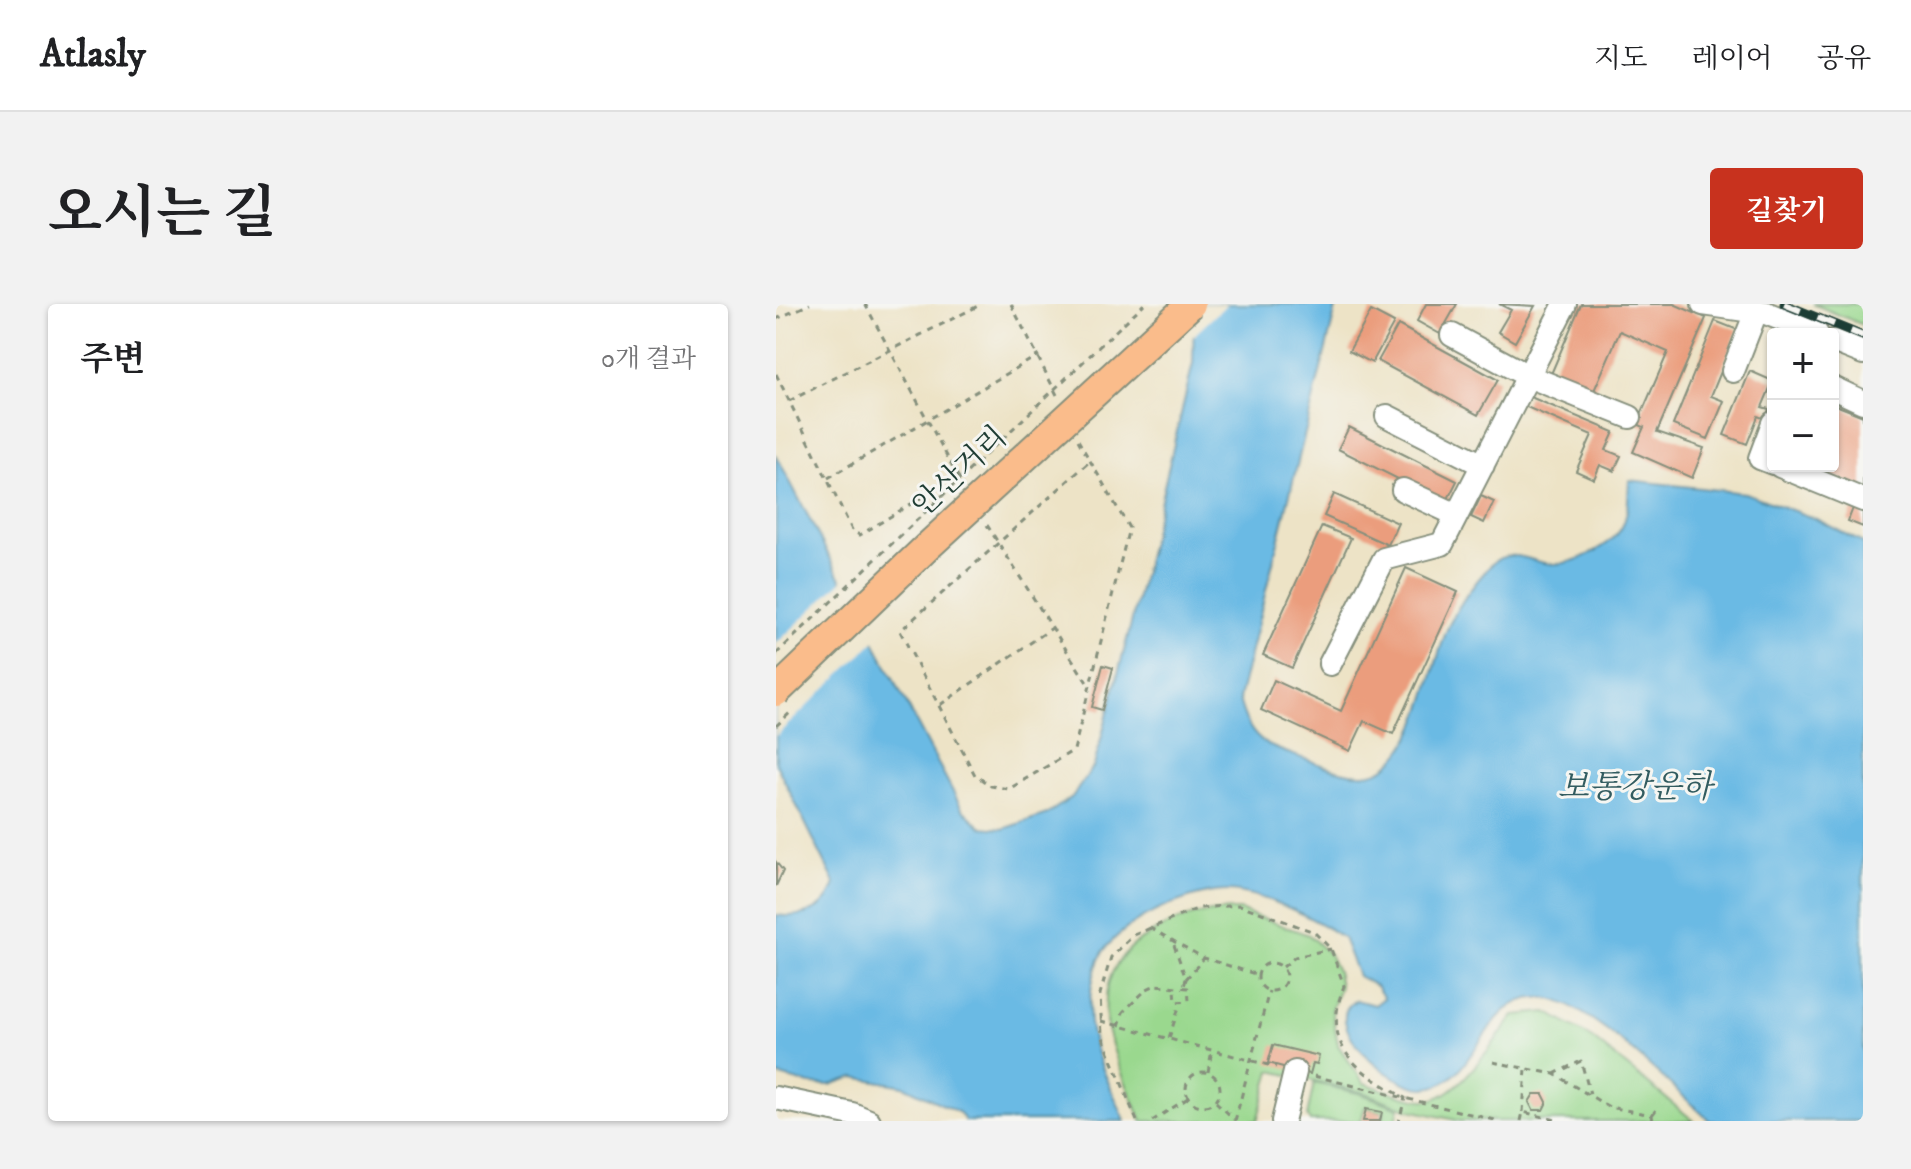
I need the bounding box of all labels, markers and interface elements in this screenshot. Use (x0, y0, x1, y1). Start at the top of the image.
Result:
text: Atlasly (40, 31, 146, 79)
text: 지도 (1594, 41, 1648, 76)
text: 레이어 (1692, 41, 1773, 76)
text: 공유 (1817, 41, 1871, 76)
button: 길찾기 (1710, 168, 1863, 249)
text: 오시는 길 (48, 180, 276, 250)
map controls (1767, 328, 1839, 472)
button: + (1767, 328, 1839, 400)
text: 주변 (80, 339, 146, 381)
text: 0개 결과 (601, 343, 696, 376)
button: − (1767, 400, 1839, 472)
street label: 안산거리 (905, 419, 1015, 525)
water label: 보통강운하 (1558, 768, 1716, 808)

